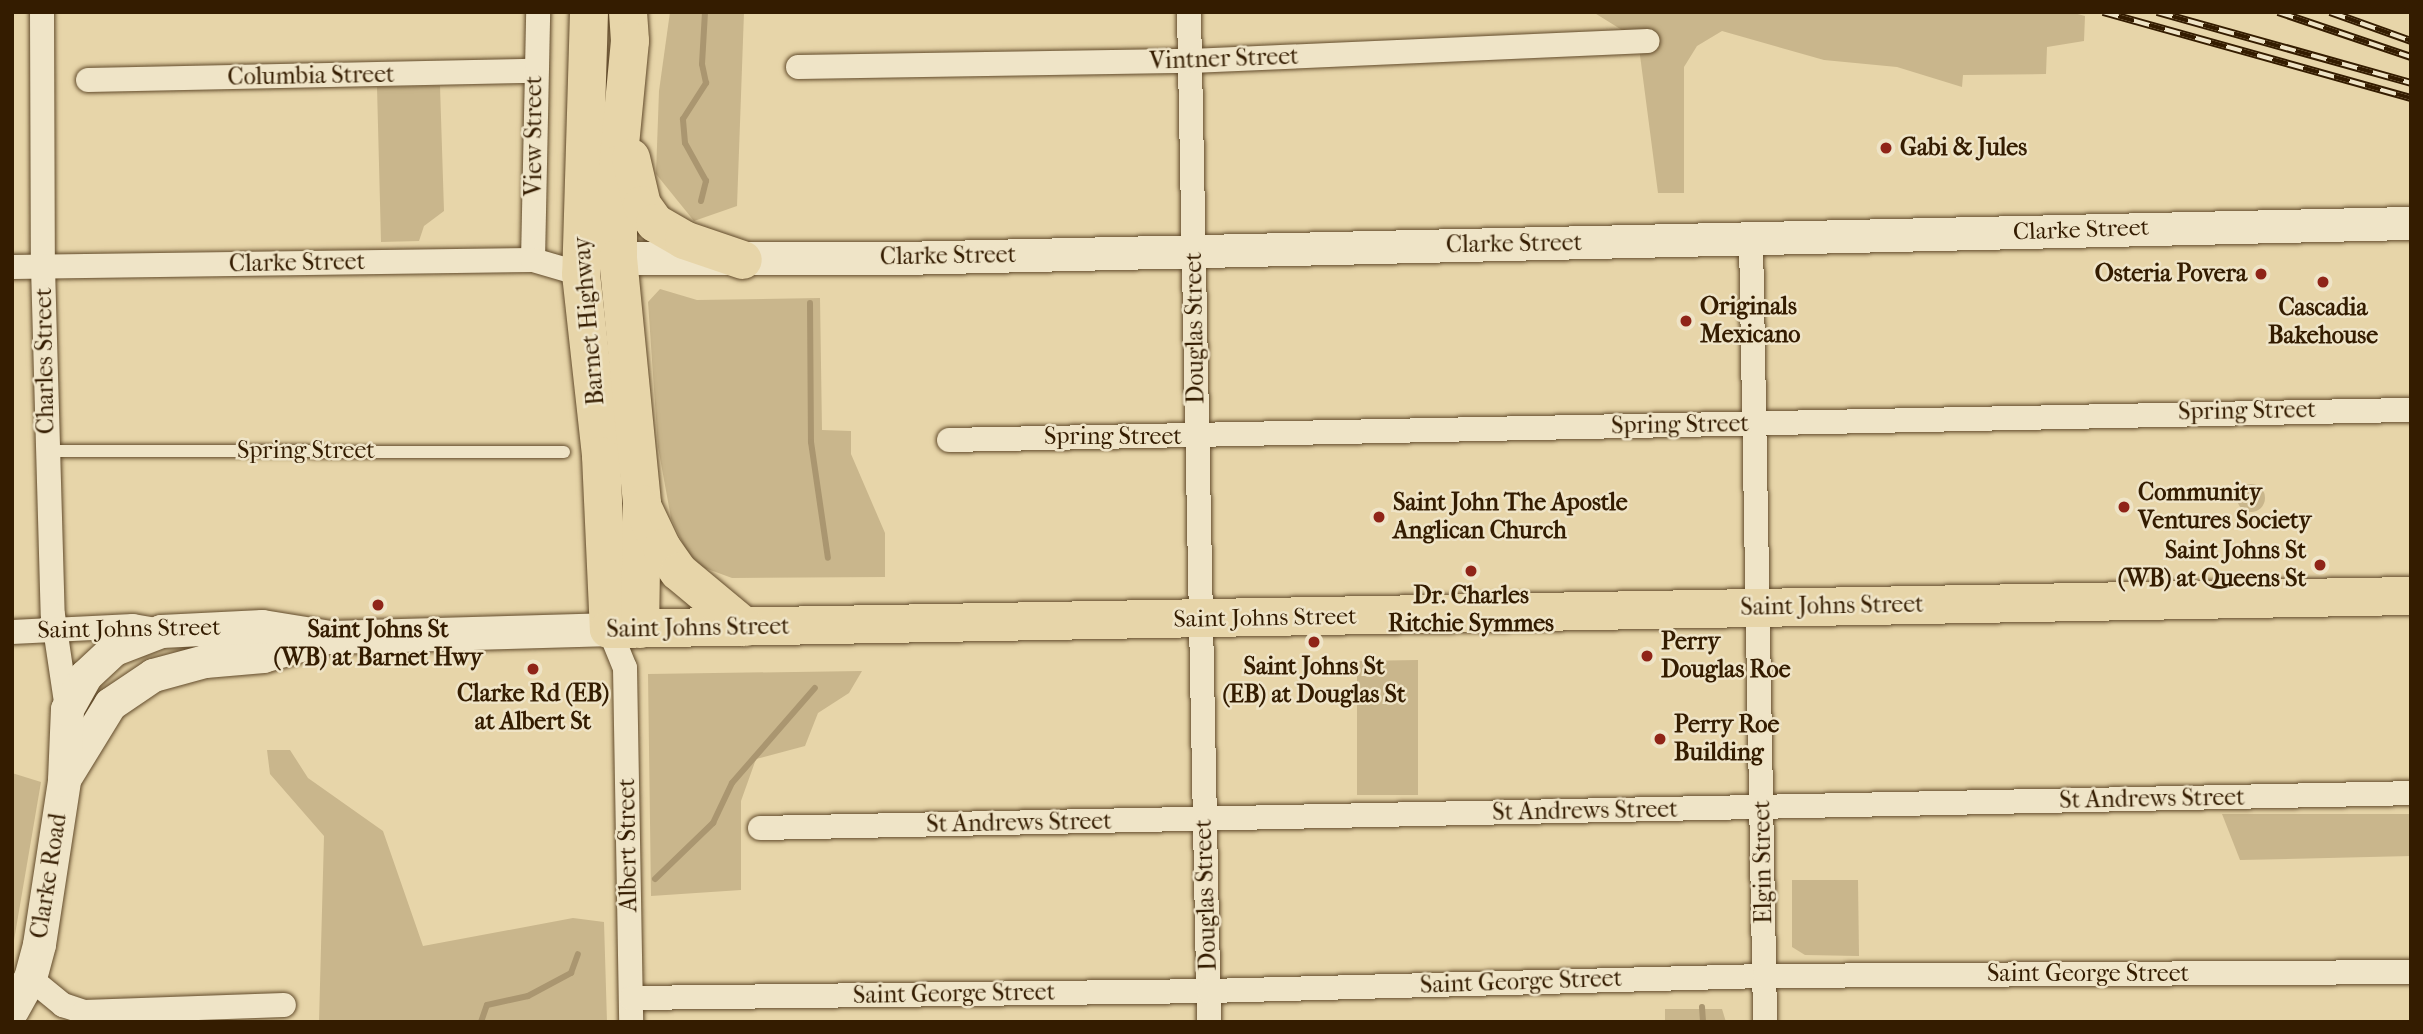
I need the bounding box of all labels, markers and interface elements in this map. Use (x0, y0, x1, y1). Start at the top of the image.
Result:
street label: Vintner Street (1149, 42, 1299, 76)
street label: Columbia Street (227, 60, 395, 92)
street label: View Street (520, 76, 548, 196)
place label: Gabi & Jules (1900, 134, 2027, 162)
marker: Gabi & Jules (1878, 140, 1894, 156)
street label: Clarke Street (2012, 213, 2150, 247)
street label: Clarke Street (1446, 228, 1582, 260)
street label: Barnet Highway (567, 235, 611, 407)
street label: Clarke Street (880, 240, 1016, 272)
street label: Clarke Street (229, 247, 365, 279)
street label: Douglas Street (1179, 252, 1211, 404)
place label: Osteria Povera (2095, 260, 2247, 288)
marker: Osteria Povera (2253, 266, 2269, 282)
marker: Cascadia Bakehouse (2315, 274, 2331, 290)
street label: Charles Street (29, 288, 61, 434)
place label: Originals Mexicano (1700, 293, 1800, 349)
place label: Cascadia Bakehouse (2268, 294, 2378, 350)
marker: Originals Mexicano (1678, 313, 1694, 329)
street label: Spring Street (2178, 395, 2316, 427)
street label: Spring Street (1611, 409, 1749, 441)
street label: Spring Street (1044, 423, 1182, 451)
street label: Spring Street (237, 437, 375, 465)
place label: Community Ventures Society (2138, 479, 2311, 535)
place label: Saint John The Apostle Anglican Church (1393, 489, 1628, 545)
marker: Community Ventures Society (2116, 499, 2132, 515)
marker: Saint John The Apostle Anglican Church (1371, 509, 1387, 525)
place label: Saint Johns St (WB) at Queens St (2118, 537, 2306, 593)
marker: Saint Johns St (WB) at Queens St (2312, 557, 2328, 573)
marker: Dr. Charles Ritchie Symmes (1463, 563, 1479, 579)
place label: Dr. Charles Ritchie Symmes (1388, 582, 1554, 638)
street label: Saint Johns Street (1740, 590, 1924, 622)
marker: Saint Johns St (WB) at Barnet Hwy (370, 597, 386, 613)
street label: Saint Johns Street (1173, 602, 1357, 634)
street label: Saint Johns Street (606, 612, 790, 644)
street label: Saint Johns Street (37, 613, 221, 645)
place label: Saint Johns St (WB) at Barnet Hwy (273, 616, 483, 672)
place label: Perry Douglas Roe (1661, 628, 1791, 684)
marker: Saint Johns St (EB) at Douglas St (1306, 634, 1322, 650)
marker: Perry Douglas Roe (1639, 648, 1655, 664)
place label: Saint Johns St (EB) at Douglas St (1222, 653, 1406, 709)
marker: Clarke Rd (EB) at Albert St (525, 661, 541, 677)
place label: Clarke Rd (EB) at Albert St (457, 680, 609, 736)
place label: Perry Roe Building (1674, 711, 1779, 767)
marker: Perry Roe Building (1652, 731, 1668, 747)
street label: Albert Street (612, 778, 644, 912)
street label: St Andrews Street (2059, 783, 2245, 815)
street label: St Andrews Street (1492, 795, 1678, 827)
street label: Elgin Street (1748, 800, 1778, 924)
street label: St Andrews Street (926, 807, 1112, 839)
street label: Clarke Road (25, 811, 73, 941)
street label: Douglas Street (1189, 819, 1223, 971)
street label: Saint George Street (1987, 960, 2189, 988)
street label: Saint George Street (1419, 964, 1623, 1000)
street label: Saint George Street (853, 978, 1055, 1010)

